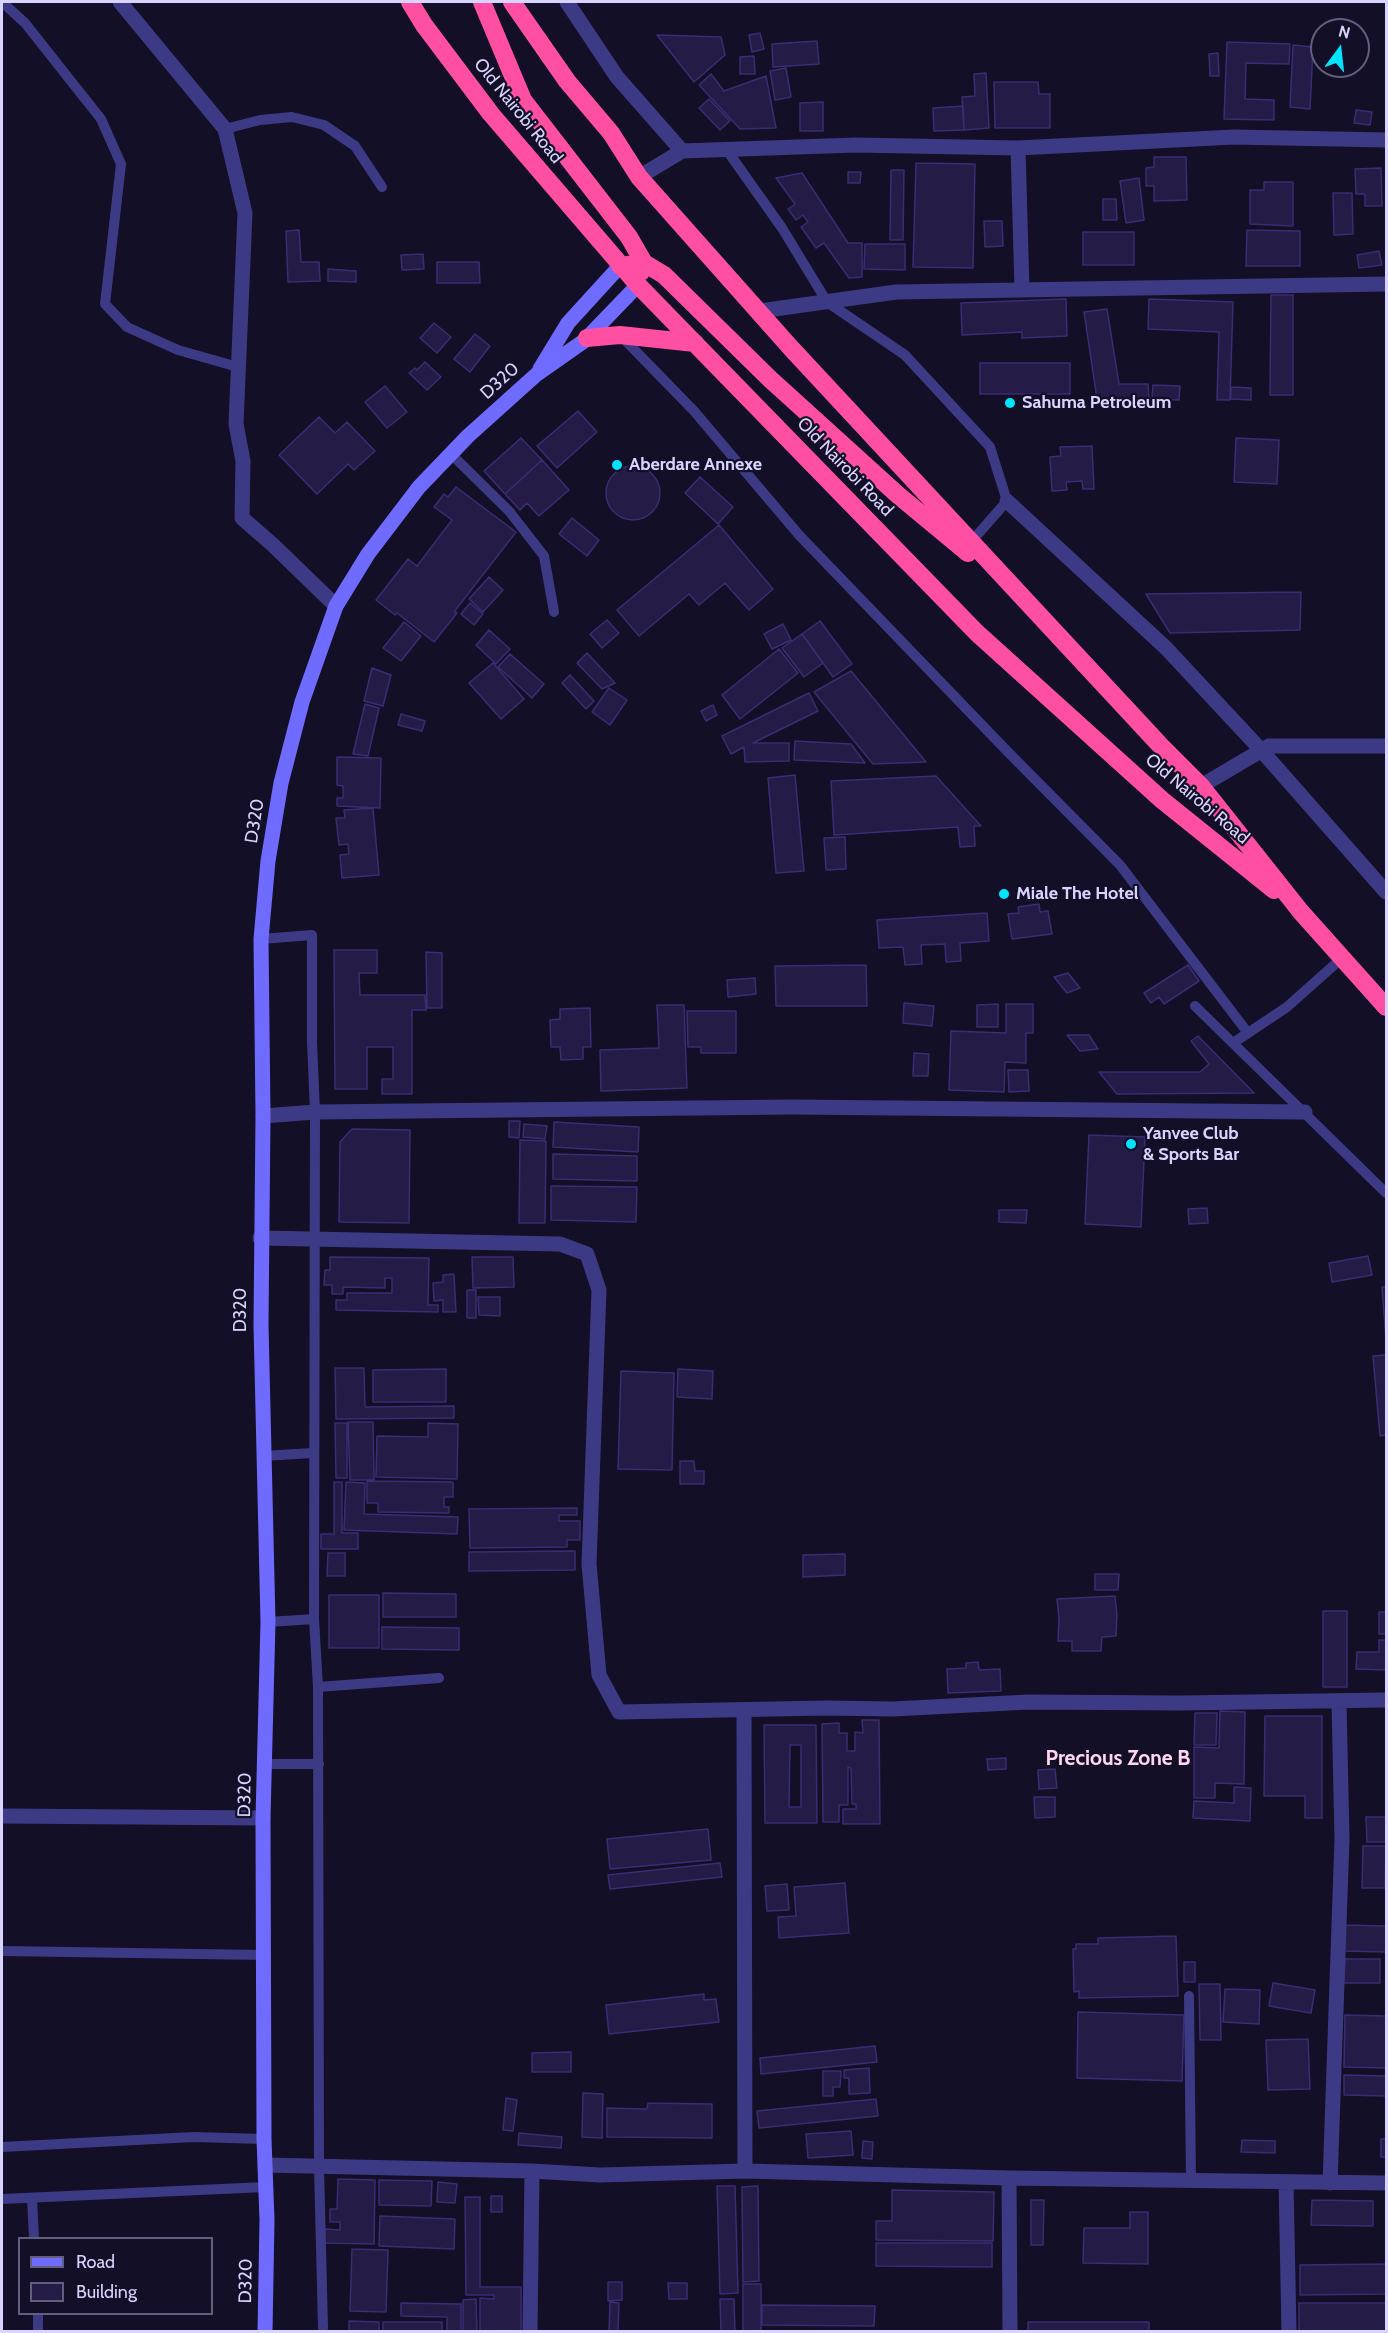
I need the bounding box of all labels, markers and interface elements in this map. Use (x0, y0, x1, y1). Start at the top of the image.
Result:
north arrow (1310, 18, 1370, 78)
text: N (1336, 21, 1352, 43)
street label: Old Nairobi Road (469, 54, 567, 168)
street label: D320 (476, 358, 524, 404)
place label: Sahuma Petroleum (1022, 392, 1171, 414)
marker: Sahuma Petroleum (1003, 396, 1017, 410)
street label: Old Nairobi Road (792, 413, 898, 521)
place label: Aberdare Annexe (629, 454, 762, 476)
marker: Aberdare Annexe (610, 458, 624, 472)
street label: Old Nairobi Road (1141, 749, 1253, 849)
street label: D320 (241, 797, 269, 845)
place label: Miale The Hotel (1016, 883, 1138, 905)
marker: Miale The Hotel (997, 887, 1011, 901)
place label: Yanvee Club & Sports Bar (1143, 1123, 1239, 1166)
marker: Yanvee Club & Sports Bar (1124, 1137, 1138, 1151)
street label: D320 (230, 1288, 252, 1332)
district label: Precious Zone B (1046, 1746, 1190, 1772)
street label: D320 (234, 1772, 256, 1818)
legend (18, 2237, 213, 2315)
text: Road (76, 2251, 115, 2273)
street label: D320 (235, 2258, 257, 2304)
text: Building (76, 2281, 137, 2303)

